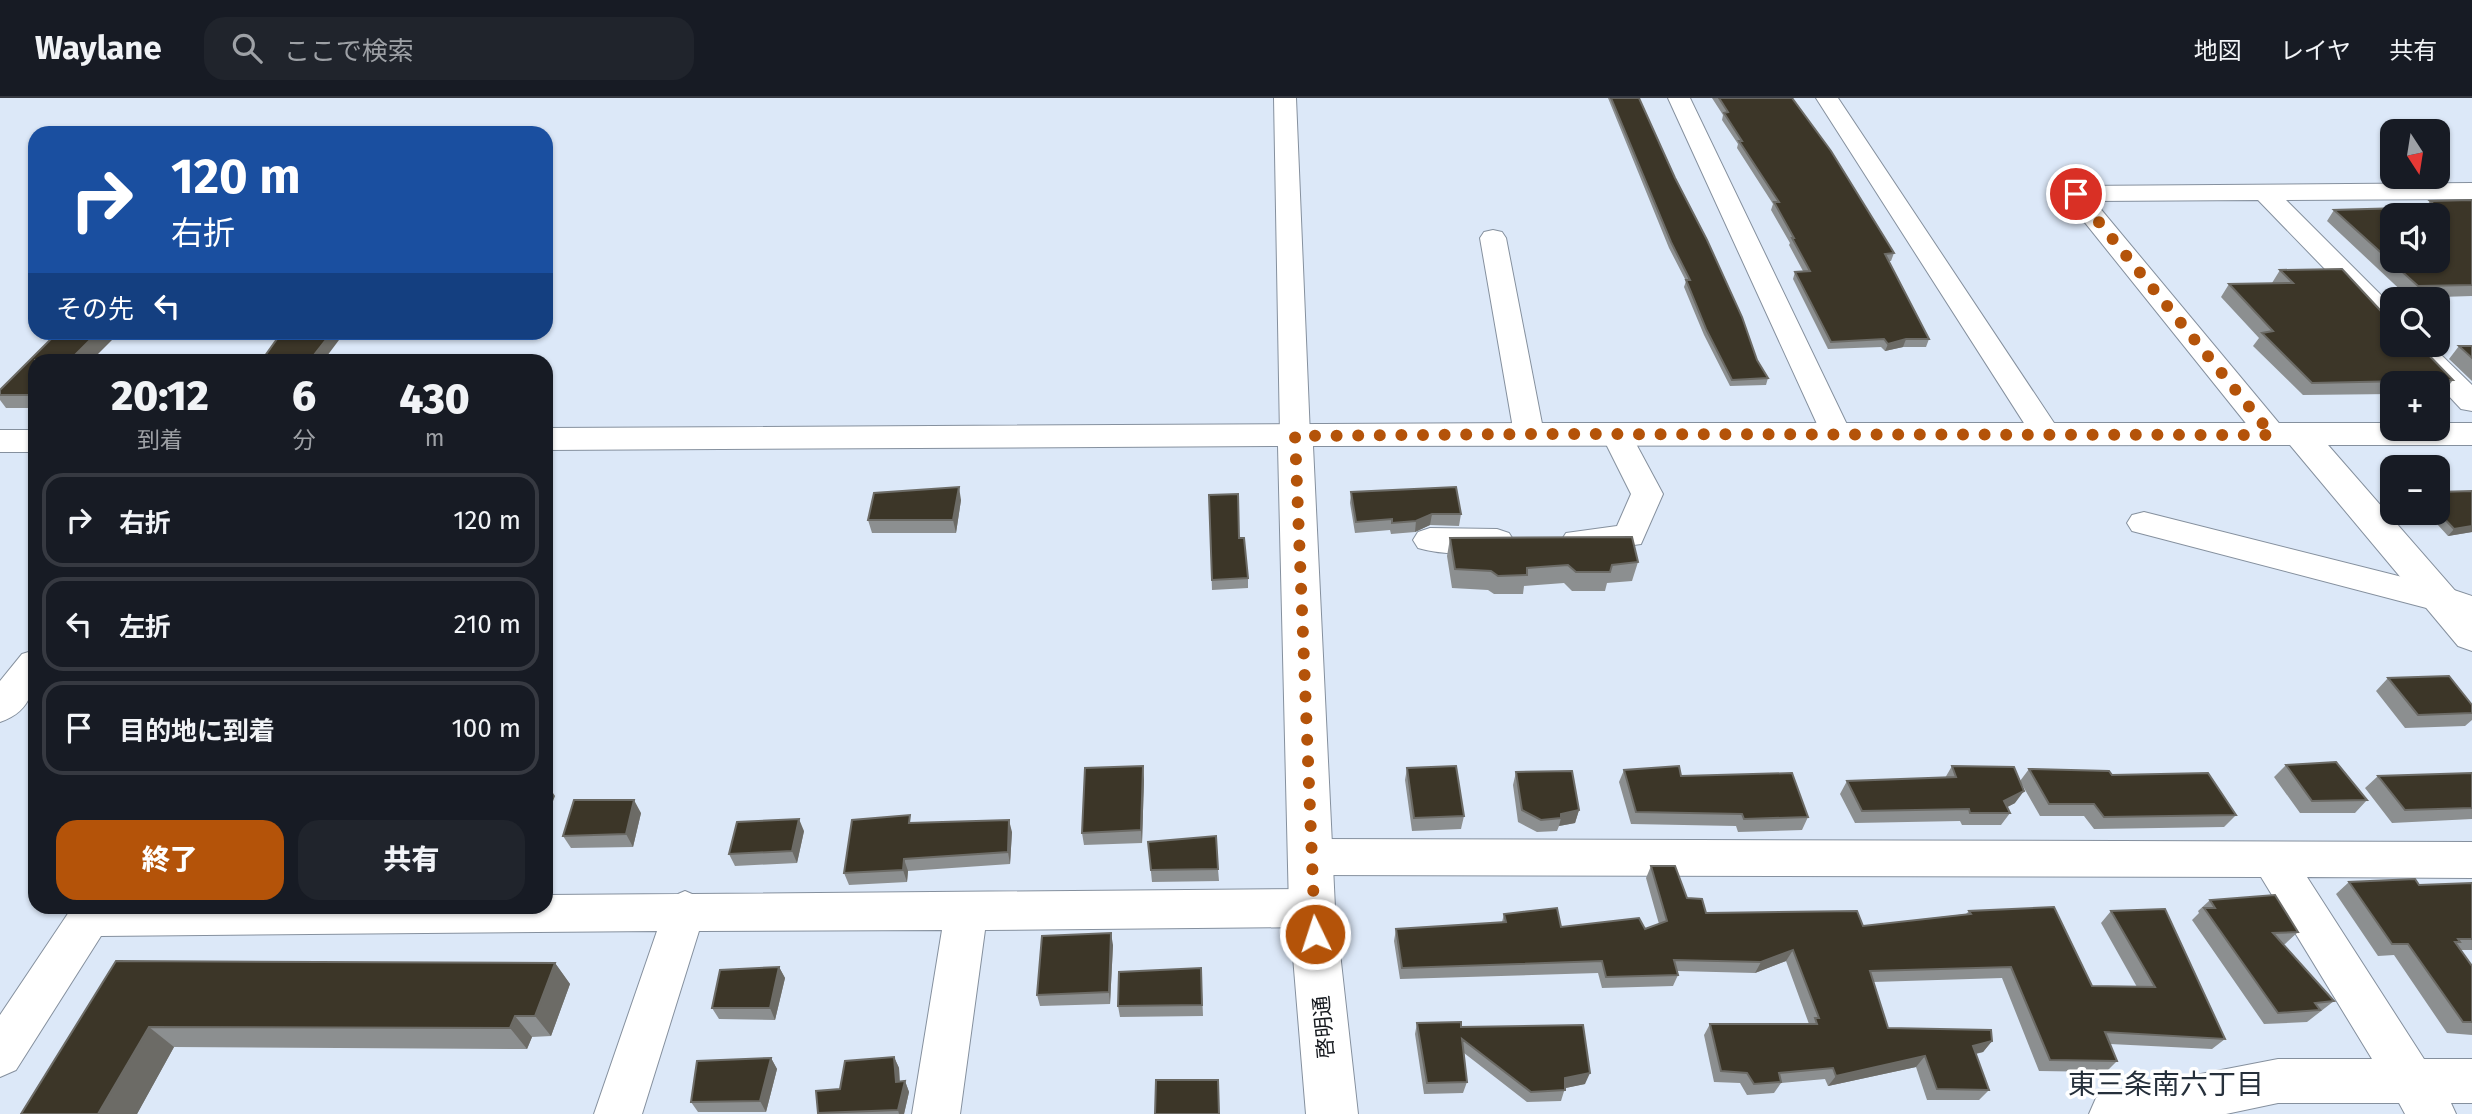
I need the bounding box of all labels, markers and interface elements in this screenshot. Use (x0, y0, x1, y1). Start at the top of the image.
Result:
search box (204, 17, 694, 80)
text: Waylane (35, 28, 162, 68)
icon: search (228, 29, 266, 67)
text: ここで検索 (284, 36, 414, 67)
text: 地図 (2194, 37, 2242, 65)
text: レイヤ (2280, 37, 2351, 65)
text: 共有 (2389, 37, 2437, 65)
north arrow (2380, 119, 2450, 189)
map controls (2380, 119, 2450, 525)
text: 120 m (171, 147, 301, 206)
icon: right (56, 154, 147, 245)
pin (2046, 164, 2106, 224)
icon: arrive (2057, 175, 2095, 213)
button: sound (2380, 203, 2450, 273)
text: 右折 (171, 214, 235, 252)
icon: left (148, 287, 186, 325)
button: search (2380, 287, 2450, 357)
text: その先 (56, 294, 134, 325)
text: 20:12 (111, 371, 209, 421)
text: 6 (292, 371, 316, 421)
button: + (2380, 371, 2450, 441)
text: 430 (399, 374, 470, 424)
text: m (425, 424, 444, 452)
text: 到着 (137, 426, 183, 454)
text: 分 (292, 426, 315, 454)
button: − (2380, 455, 2450, 525)
icon: right (60, 501, 98, 539)
text: 120 m (453, 505, 521, 536)
text: 右折 (119, 508, 171, 539)
icon: left (60, 605, 98, 643)
text: 210 m (454, 609, 521, 640)
text: 左折 (119, 612, 171, 643)
icon: arrive (60, 709, 98, 747)
text: 100 m (452, 713, 521, 744)
text: 目的地に到着 (119, 716, 275, 747)
button: 終了 (56, 820, 284, 900)
button: 共有 (298, 820, 525, 900)
position arrow (1278, 897, 1352, 971)
street label: 啓明通 (1308, 994, 1340, 1060)
district label: 東三条南六丁目 (2068, 1068, 2264, 1101)

